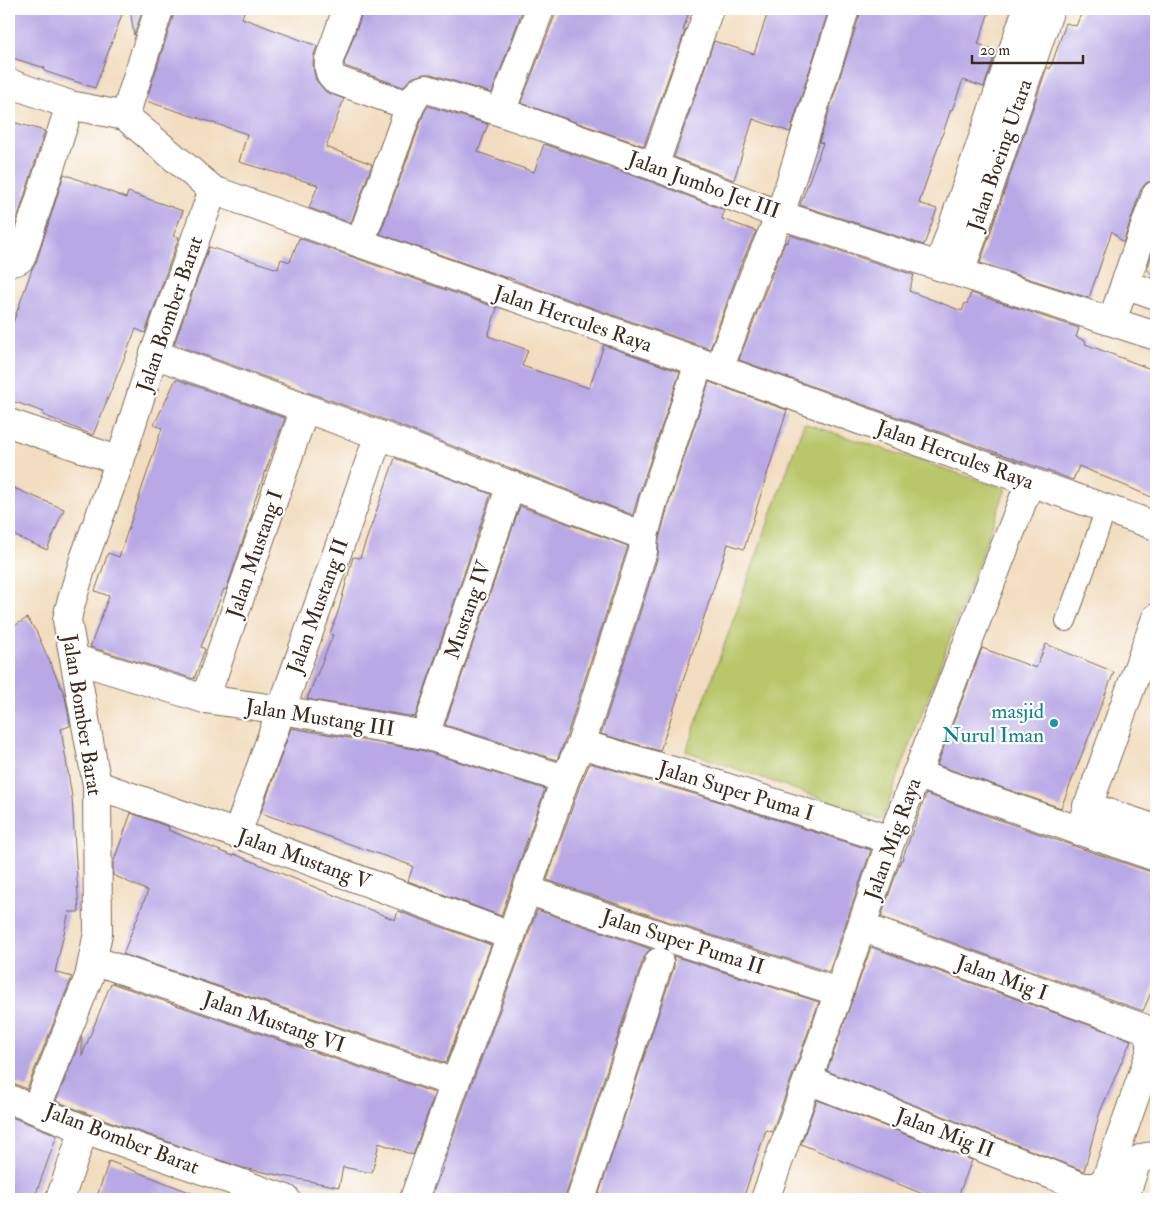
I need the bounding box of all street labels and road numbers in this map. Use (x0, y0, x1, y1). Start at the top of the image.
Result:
street label: Jalan Boeing Utara (961, 75, 1039, 235)
street label: Jalan Jumbo Jet III (624, 145, 784, 225)
street label: Jalan Bomber Barat (130, 232, 209, 396)
street label: Jalan Hercules Raya (489, 279, 656, 359)
street label: Jalan Hercules Raya (872, 414, 1038, 496)
street label: Jalan Mustang I (220, 486, 289, 622)
street label: Jalan Mustang II (281, 535, 355, 678)
street label: Mustang IV (439, 556, 498, 663)
street label: Jalan Bomber Barat (56, 631, 108, 798)
street label: Jalan Mustang III (243, 693, 396, 743)
street label: Jalan Super Puma I (654, 754, 817, 827)
street label: Jalan Mig Raya (858, 774, 928, 905)
street label: Jalan Mustang V (233, 822, 375, 896)
street label: Jalan Super Puma II (597, 903, 768, 981)
street label: Jalan Mig I (952, 949, 1051, 1007)
street label: Jalan Mustang VI (199, 985, 349, 1059)
street label: Jalan Bomber Barat (40, 1097, 203, 1181)
street label: Jalan Mig II (891, 1101, 998, 1164)

